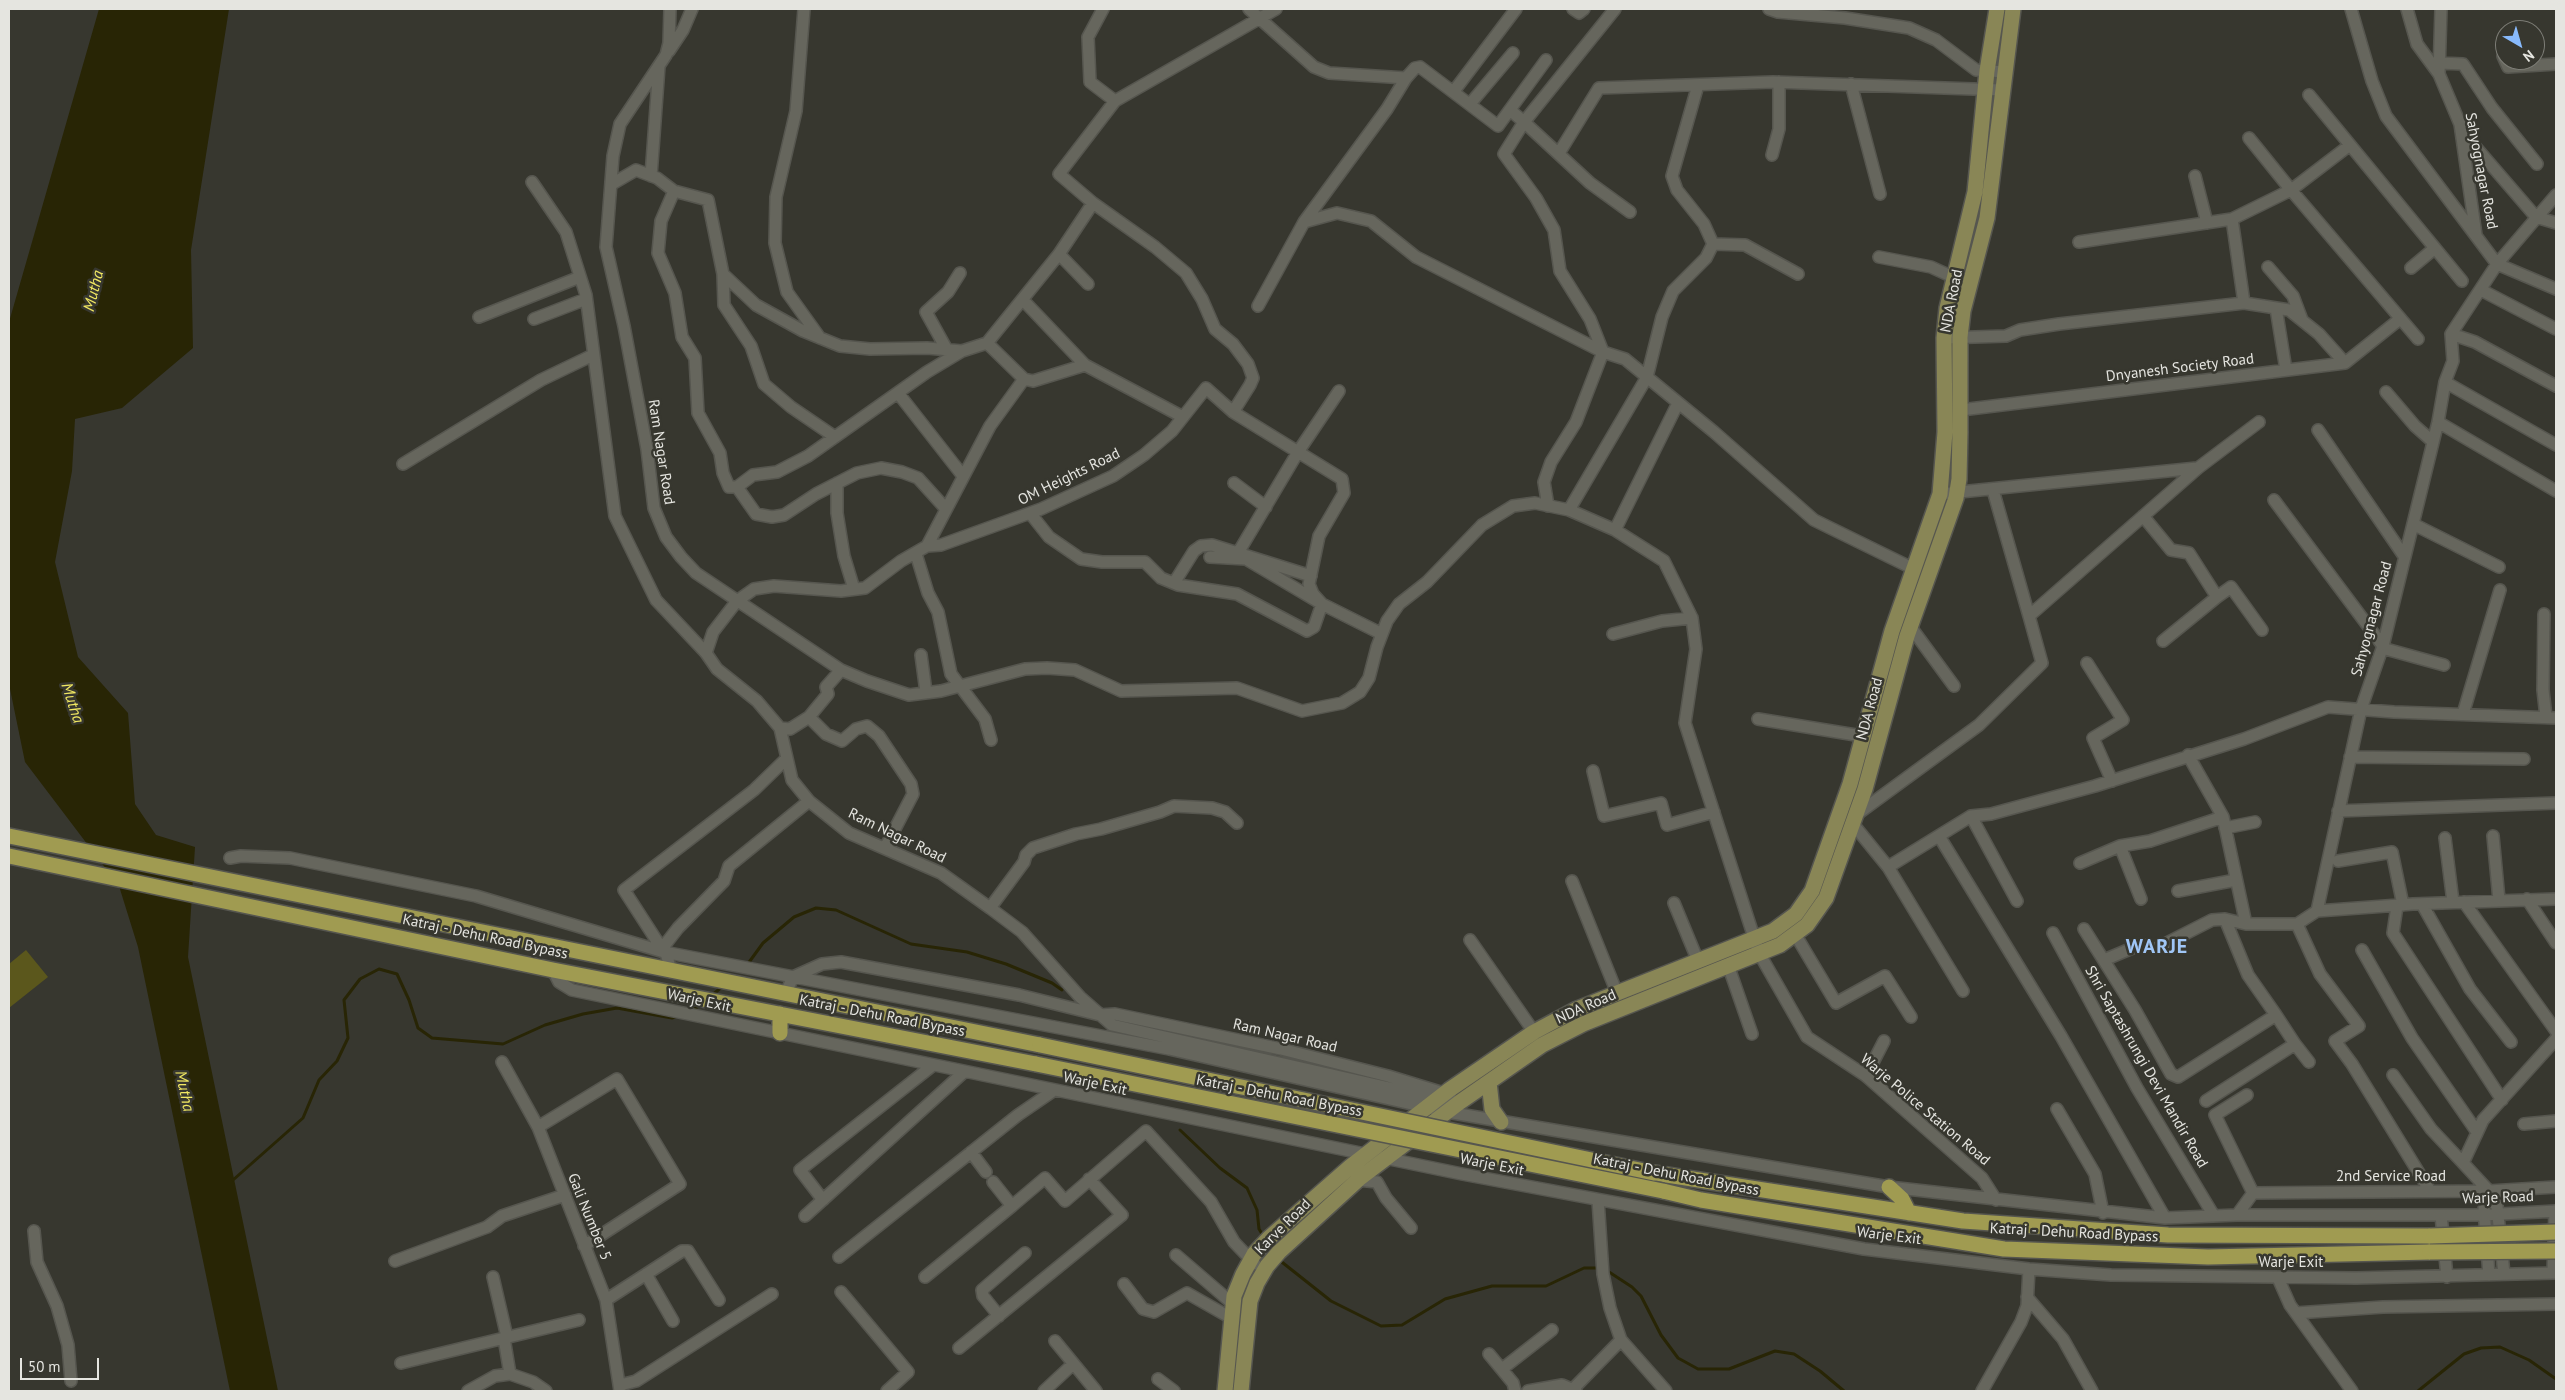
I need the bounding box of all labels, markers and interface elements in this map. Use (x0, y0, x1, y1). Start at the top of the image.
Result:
north arrow (2495, 20, 2545, 70)
text: N (2519, 46, 2538, 66)
street label: Sahyognagar Road (2461, 111, 2501, 231)
street label: NDA Road (1937, 268, 1967, 334)
water label: Mutha (80, 269, 108, 313)
street label: Dnyanesh Society Road (2105, 350, 2255, 386)
street label: Ram Nagar Road (644, 398, 678, 506)
street label: OM Heights Road (1015, 445, 1123, 509)
street label: Sahyognagar Road (2348, 559, 2396, 679)
street label: NDA Road (1853, 676, 1887, 742)
water label: Mutha (56, 680, 88, 726)
street label: Ram Nagar Road (845, 805, 949, 867)
street label: Katraj - Dehu Road Bypass (401, 911, 569, 963)
district label: WARJE (2125, 935, 2189, 959)
street label: Shri Saptashrungi Devi Mandir Road (2081, 963, 2211, 1171)
street label: Warje Exit (665, 985, 733, 1017)
street label: NDA Road (1553, 986, 1619, 1028)
street label: Katraj - Dehu Road Bypass (798, 991, 966, 1041)
street label: Ram Nagar Road (1231, 1015, 1339, 1057)
street label: Warje Police Station Road (1856, 1050, 1994, 1170)
street label: Warje Exit (1061, 1068, 1129, 1100)
water label: Mutha (170, 1069, 198, 1113)
street label: Katraj - Dehu Road Bypass (1195, 1071, 1363, 1121)
street label: Warje Exit (1458, 1150, 1526, 1180)
street label: Katraj - Dehu Road Bypass (1592, 1150, 1760, 1200)
street label: 2nd Service Road (2336, 1168, 2446, 1186)
street label: Gali Number 5 (563, 1171, 615, 1263)
street label: Warje Road (2462, 1188, 2534, 1208)
street label: Karve Road (1251, 1195, 1315, 1259)
street label: Katraj - Dehu Road Bypass (1989, 1220, 2159, 1246)
street label: Warje Exit (1856, 1223, 1922, 1249)
street label: Warje Exit (2259, 1254, 2323, 1272)
scale bar (22, 1348, 101, 1380)
text: 50 m (28, 1357, 61, 1376)

